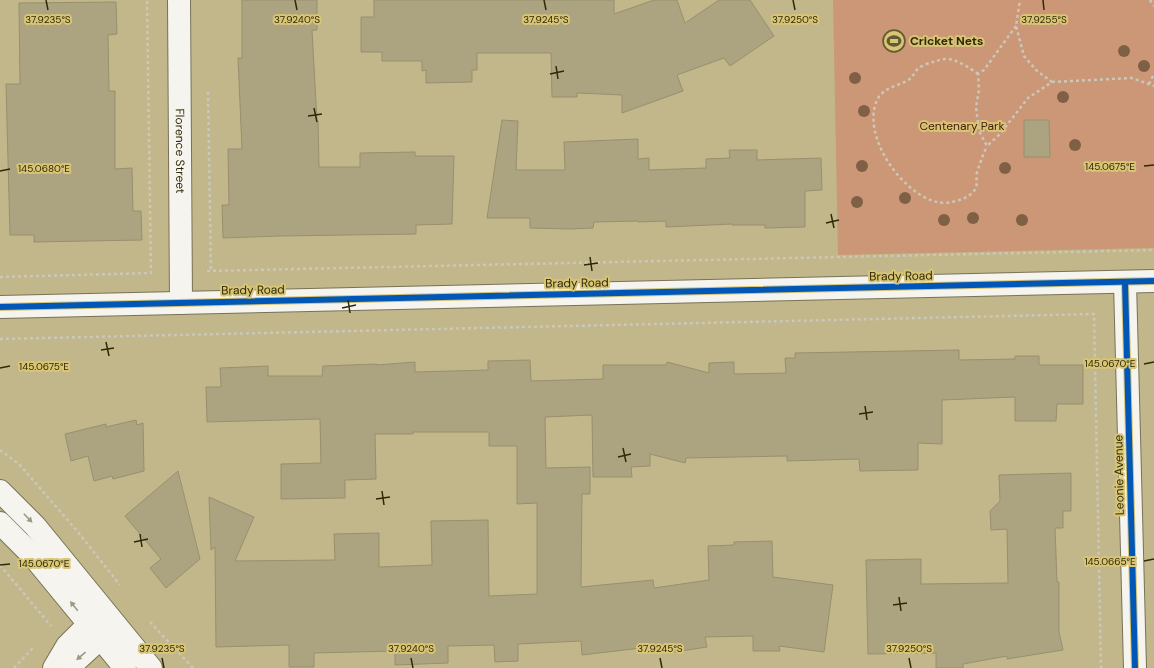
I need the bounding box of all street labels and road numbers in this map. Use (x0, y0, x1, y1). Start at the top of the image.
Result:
street label: Florence Street (172, 108, 188, 194)
street label: Brady Road (869, 267, 933, 285)
street label: Brady Road (545, 274, 609, 292)
street label: Brady Road (221, 281, 285, 299)
street label: Leonie Avenue (1110, 434, 1128, 515)

